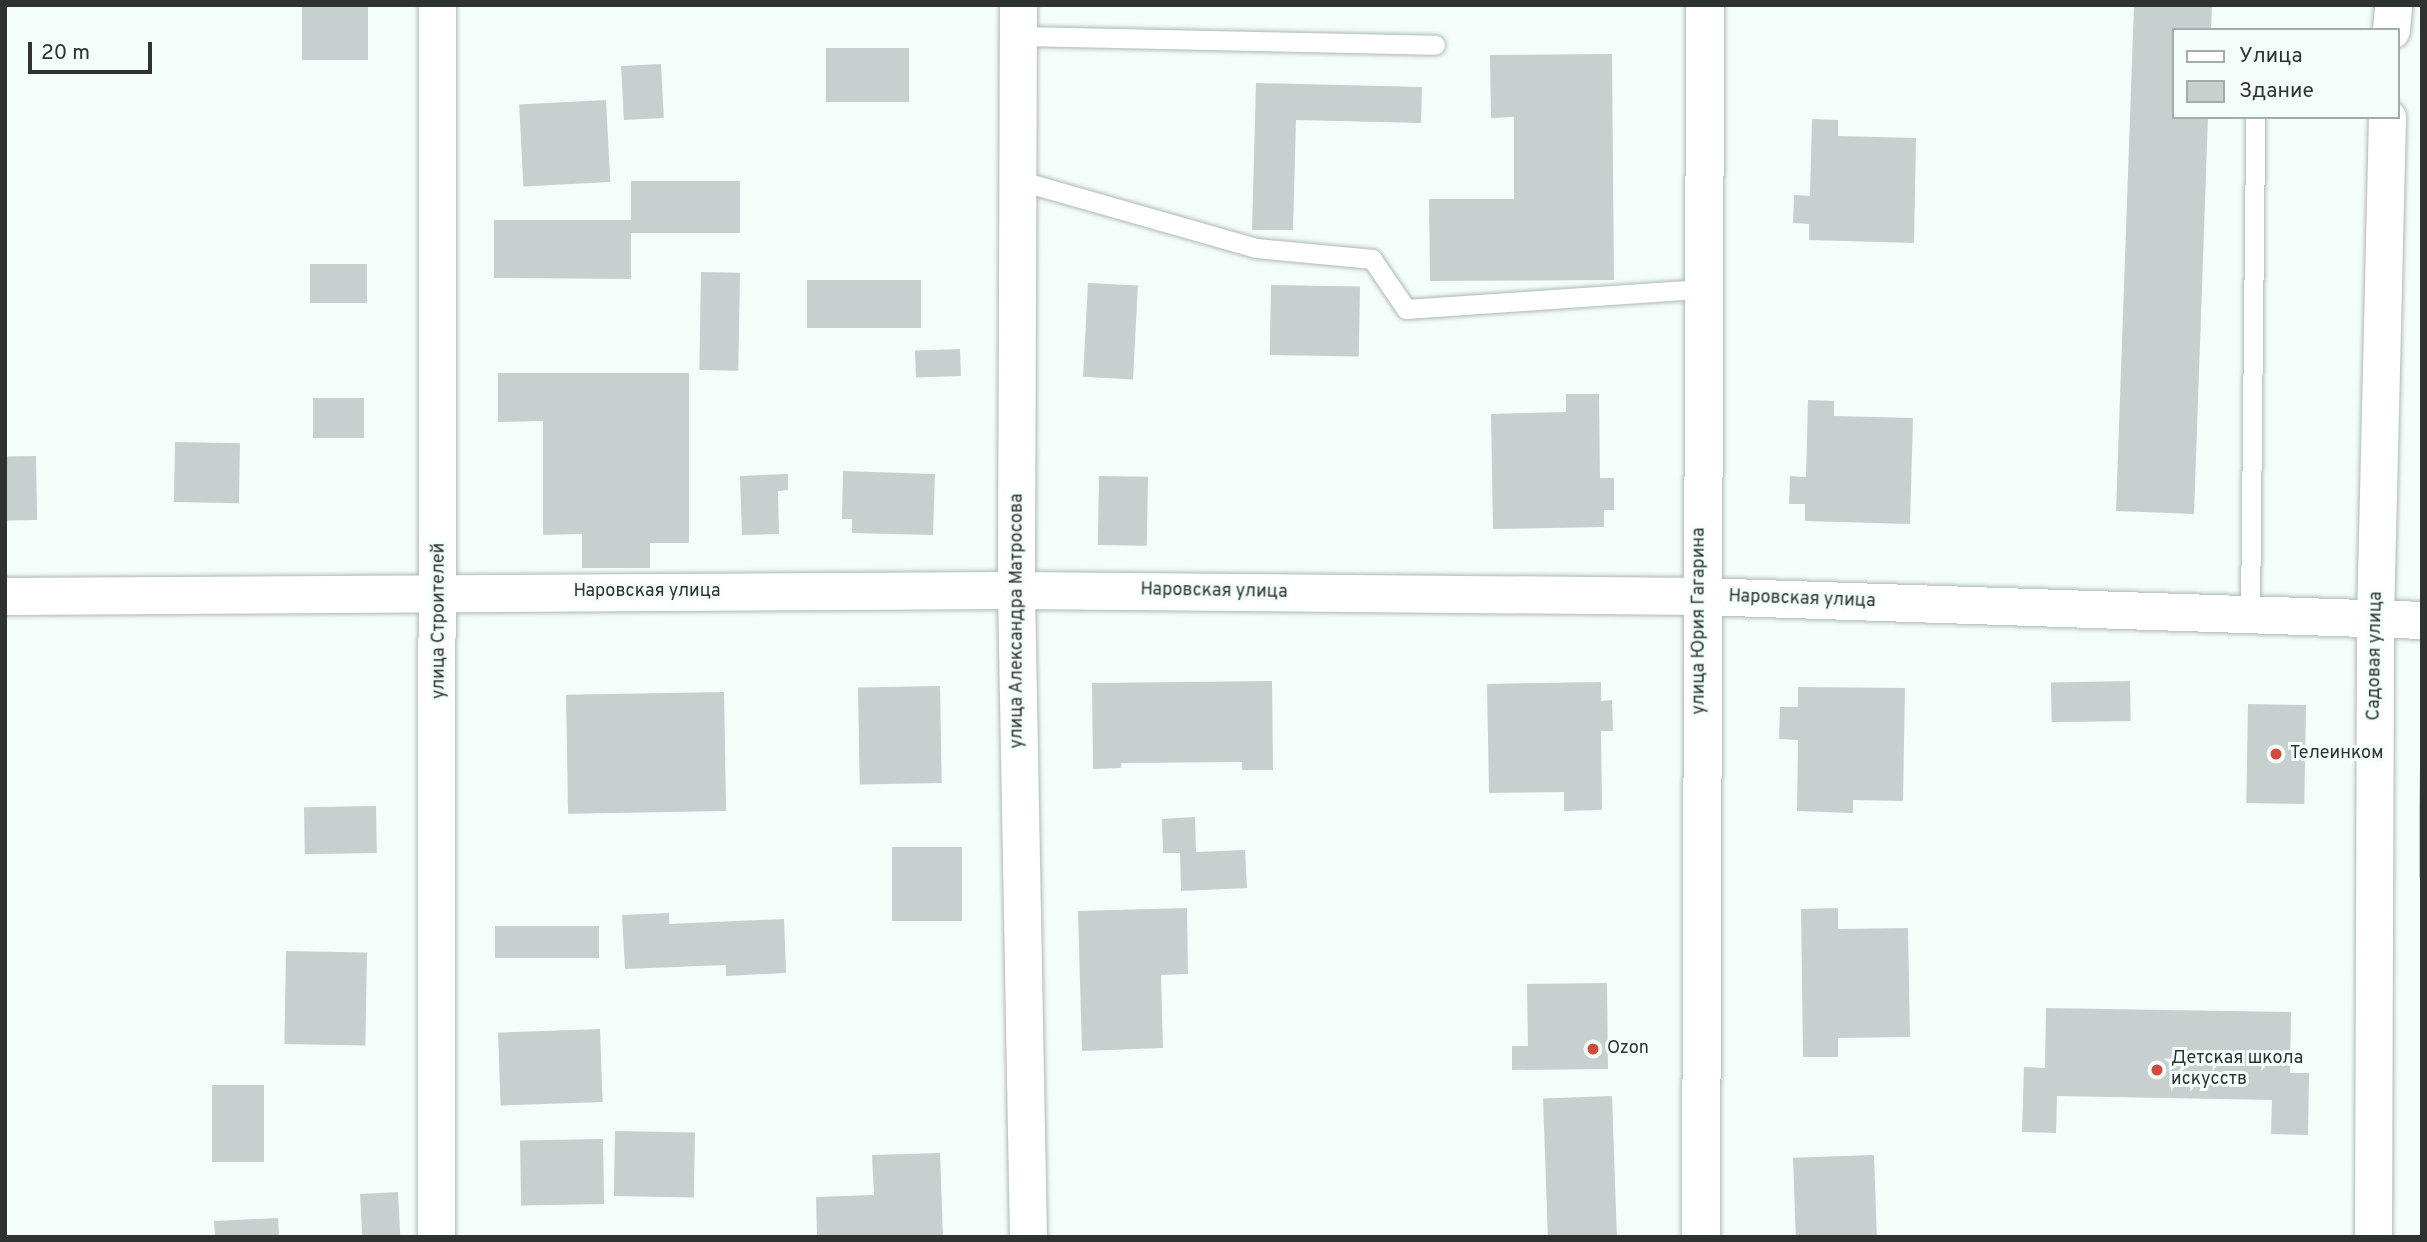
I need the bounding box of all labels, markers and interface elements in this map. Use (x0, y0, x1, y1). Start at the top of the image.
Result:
scale bar (32, 28, 156, 72)
legend (2172, 28, 2399, 119)
text: 20 m (41, 40, 90, 67)
text: Улица (2239, 43, 2303, 70)
text: Здание (2239, 78, 2314, 105)
street label: улица Александра Матросова (1007, 493, 1029, 749)
street label: улица Юрия Гагарина (1689, 527, 1711, 715)
street label: улица Строителей (429, 543, 451, 699)
street label: Наровская улица (1140, 580, 1288, 604)
street label: Наровская улица (573, 581, 721, 603)
street label: Наровская улица (1728, 587, 1876, 613)
street label: Садовая улица (2364, 591, 2388, 721)
place label: Телеинком (2290, 743, 2383, 765)
marker: Телеинком (2268, 746, 2284, 762)
place label: Ozon (1607, 1038, 1649, 1060)
marker: Ozon (1585, 1041, 1601, 1057)
place label: Детская школа искусств (2171, 1049, 2303, 1092)
marker: Детская школа искусств (2149, 1062, 2165, 1078)

